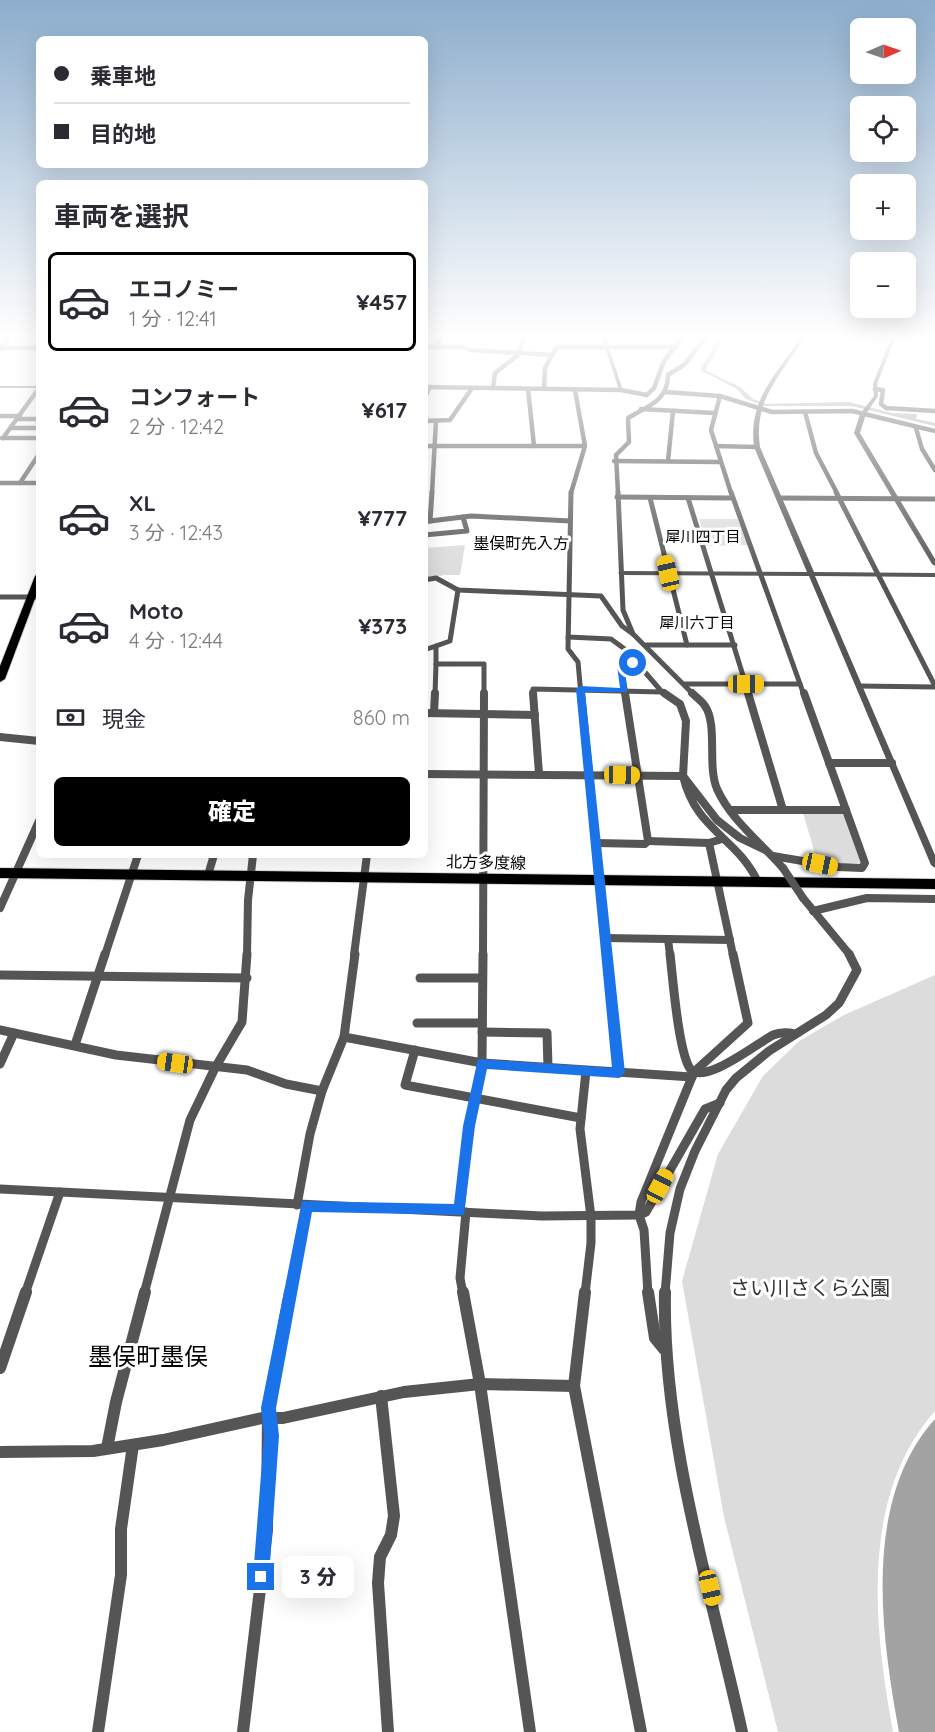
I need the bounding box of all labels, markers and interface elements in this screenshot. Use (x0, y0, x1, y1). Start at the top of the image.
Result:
north arrow (850, 18, 916, 84)
map controls (850, 18, 916, 318)
text: 乗車地 (90, 62, 156, 90)
button: locate (850, 96, 916, 162)
text: 目的地 (90, 120, 156, 148)
button: + (850, 174, 916, 240)
text: 車両を選択 (54, 199, 189, 233)
button: − (850, 252, 916, 318)
icon: car (57, 275, 111, 329)
text: エコノミー (129, 275, 239, 303)
text: ¥457 (356, 288, 407, 316)
text: 1 分 · 12:41 (129, 306, 217, 331)
icon: car (57, 383, 111, 437)
text: コンフォート (129, 383, 260, 411)
text: ¥617 (362, 396, 407, 424)
text: 2 分 · 12:42 (129, 414, 224, 439)
text: XL (129, 489, 156, 517)
icon: car (57, 491, 111, 545)
text: ¥777 (358, 504, 407, 532)
text: 3 分 · 12:43 (129, 520, 223, 545)
district label: 犀川四丁目 (665, 527, 741, 546)
district label: 墨俣町先入方 (473, 533, 569, 553)
car (655, 553, 681, 593)
text: Moto (129, 597, 183, 625)
icon: car (57, 599, 111, 653)
text: ¥373 (358, 612, 407, 640)
district label: 犀川六丁目 (659, 613, 735, 632)
text: 4 分 · 12:44 (129, 628, 223, 653)
route start (619, 649, 646, 676)
car (728, 675, 764, 693)
icon: cash (54, 701, 87, 734)
text: 現金 (102, 705, 146, 733)
text: 860 m (353, 705, 410, 730)
car (604, 766, 640, 784)
button: 確定 (54, 777, 410, 846)
street label: 北方多度線 (446, 851, 526, 873)
car (801, 851, 839, 877)
car (156, 1052, 194, 1074)
car (644, 1166, 676, 1206)
park label: さい川さくら公園 (730, 1275, 890, 1300)
district label: 墨俣町墨俣 (88, 1341, 208, 1371)
callout: 3 分 (282, 1556, 354, 1598)
route end (247, 1563, 274, 1590)
text: 3 分 (300, 1564, 336, 1589)
car (697, 1568, 723, 1608)

